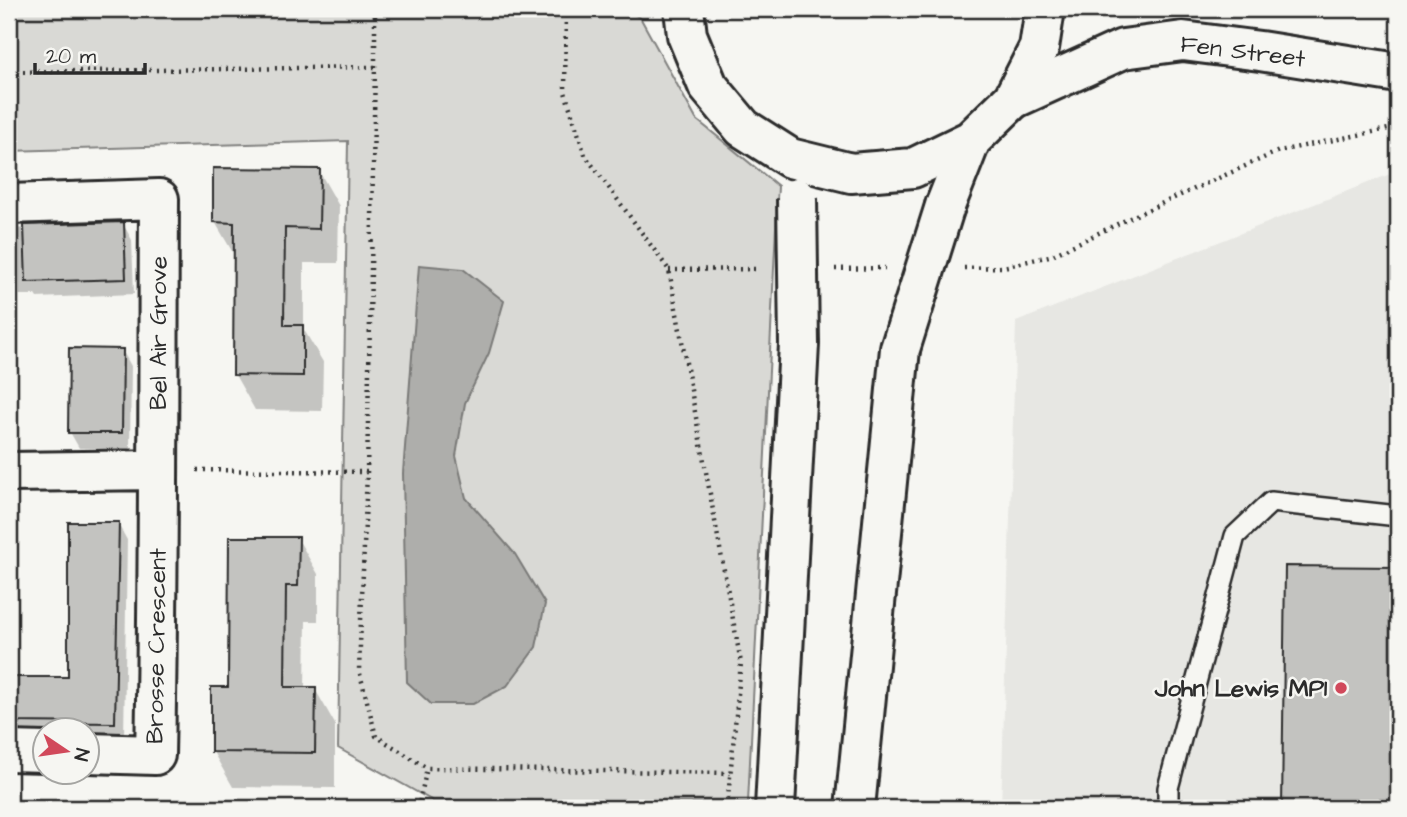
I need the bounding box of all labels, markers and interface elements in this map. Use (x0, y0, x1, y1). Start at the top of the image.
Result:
street label: Fen Street (1179, 27, 1307, 77)
scale bar (35, 32, 145, 76)
text: 20 m (46, 42, 97, 71)
street label: Bel Air Grove (142, 256, 176, 410)
street label: Brosse Crescent (138, 548, 176, 744)
place label: John Lewis MP1 (1154, 672, 1328, 706)
marker: John Lewis MP1 (1333, 680, 1349, 696)
north arrow (32, 716, 102, 786)
text: N (67, 746, 96, 763)

